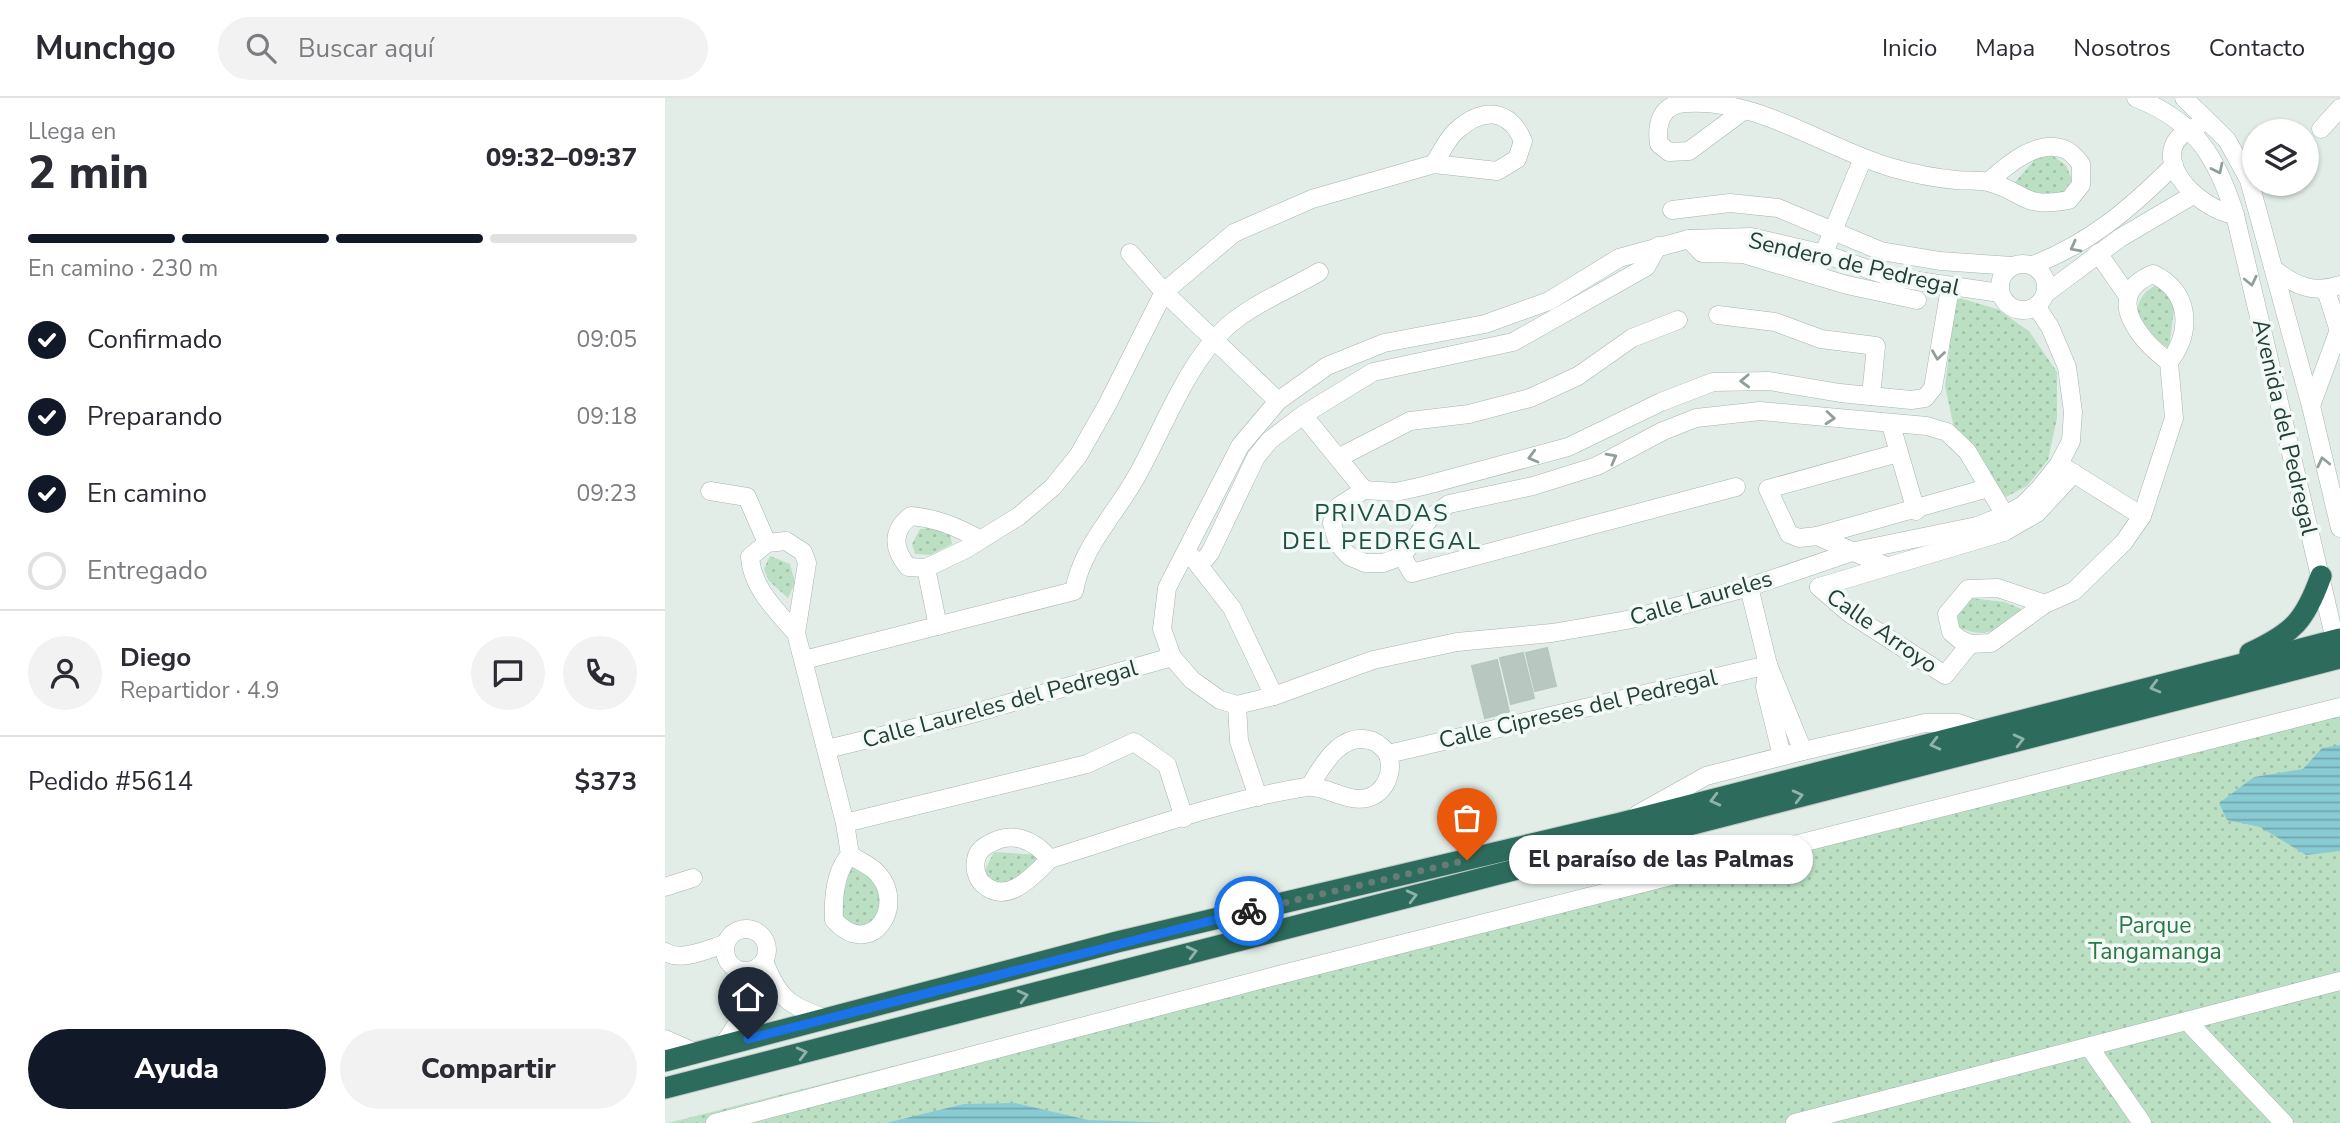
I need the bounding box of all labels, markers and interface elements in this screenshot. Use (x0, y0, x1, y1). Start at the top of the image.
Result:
search box (218, 17, 708, 80)
text: Munchgo (35, 26, 176, 71)
icon: search (242, 29, 280, 67)
text: Buscar aquí (298, 31, 434, 66)
text: Inicio (1882, 32, 1937, 64)
text: Mapa (1975, 32, 2035, 64)
text: Nosotros (2073, 32, 2171, 64)
text: Contacto (2209, 32, 2305, 64)
text: Llega en (28, 116, 116, 147)
map controls (2242, 119, 2319, 196)
button: layers (2242, 119, 2319, 196)
text: 09:32–09:37 (486, 140, 637, 175)
text: 2 min (28, 141, 149, 204)
one-way arrow (2210, 162, 2224, 174)
street label: Sendero de Pedregal (1745, 225, 1963, 303)
one-way arrow (2069, 239, 2082, 252)
text: En camino · 230 m (28, 253, 218, 284)
one-way arrow (2242, 275, 2257, 287)
street label: Avenida del Pedregal (2245, 316, 2325, 538)
icon: check (28, 321, 66, 359)
text: Confirmado (87, 322, 222, 357)
text: 09:05 (577, 324, 637, 355)
one-way arrow (1931, 349, 1946, 361)
one-way arrow (1739, 374, 1750, 389)
icon: check (28, 398, 66, 436)
text: Preparando (87, 399, 222, 434)
text: 09:18 (577, 401, 637, 432)
one-way arrow (1824, 410, 1835, 425)
one-way arrow (1527, 448, 1539, 463)
one-way arrow (1605, 453, 1617, 466)
one-way arrow (2317, 456, 2332, 468)
icon: check (28, 475, 66, 513)
text: En camino (87, 476, 207, 511)
text: 09:23 (577, 478, 637, 509)
district label: PRIVADAS DEL PEDREGAL (1282, 497, 1482, 557)
text: Entregado (87, 553, 208, 588)
street label: Calle Laureles (1626, 563, 1776, 633)
street label: Calle Arroyo (1820, 581, 1944, 681)
button: person (28, 636, 102, 710)
button: chat (471, 636, 545, 710)
button: phone (563, 636, 637, 710)
text: Diego (120, 640, 191, 675)
street label: Calle Laureles del Pedregal (859, 652, 1141, 756)
street label: Calle Cipreses del Pedregal (1436, 662, 1720, 756)
text: Repartidor · 4.9 (120, 675, 280, 706)
one-way arrow (2150, 679, 2162, 693)
one-way arrow (2013, 734, 2025, 748)
one-way arrow (1929, 736, 1941, 750)
text: Pedido #5614 (28, 764, 193, 799)
text: $373 (575, 764, 637, 799)
pin (1437, 788, 1497, 860)
one-way arrow (1792, 790, 1804, 804)
one-way arrow (1709, 792, 1721, 806)
icon: bag (1448, 799, 1486, 837)
callout: El paraíso de las Palmas (1509, 836, 1813, 884)
text: El paraíso de las Palmas (1528, 844, 1794, 875)
courier (1214, 876, 1284, 946)
one-way arrow (1406, 890, 1418, 904)
icon: bike (1230, 892, 1268, 930)
park label: Parque Tangamanga (2088, 910, 2222, 967)
one-way arrow (1185, 946, 1197, 960)
pin (718, 967, 778, 1039)
icon: home (729, 978, 767, 1016)
one-way arrow (1016, 990, 1028, 1004)
button: Ayuda (28, 1029, 326, 1109)
button: Compartir (340, 1029, 637, 1109)
one-way arrow (796, 1047, 808, 1061)

